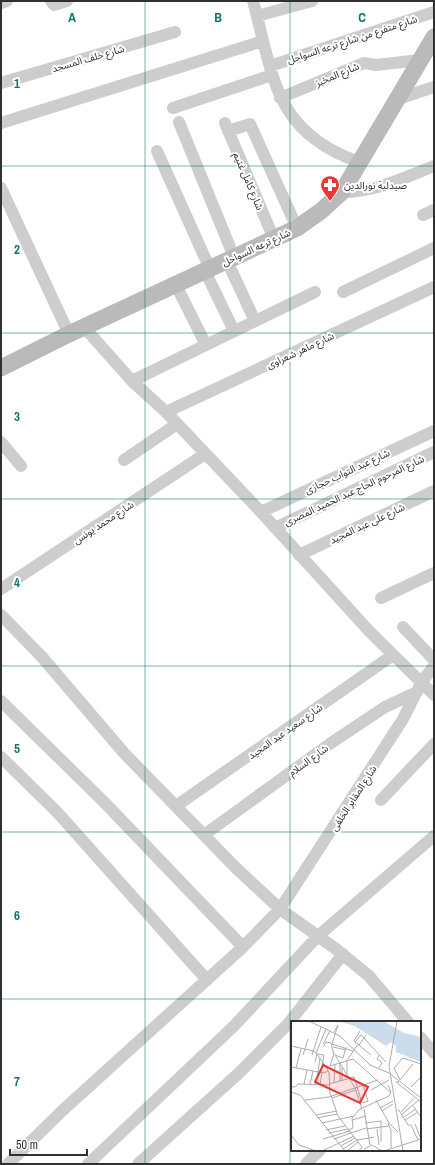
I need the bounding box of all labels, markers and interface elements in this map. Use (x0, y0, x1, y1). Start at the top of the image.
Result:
text: A (68, 9, 76, 26)
text: B (214, 9, 222, 26)
text: C (358, 9, 366, 26)
street label: شارع متفرع من شارع ترعه السواحل (285, 12, 419, 68)
street label: شارع خلف المسجد (50, 42, 126, 76)
street label: شارع المخبز (312, 59, 362, 91)
text: 1 (14, 75, 20, 92)
street label: شارع كامل غنيم (230, 150, 267, 213)
pharmacy icon: صيدلية نورالدين (319, 174, 341, 202)
place label: صيدلية نورالدين (344, 179, 407, 192)
street label: شارع ترعه السواحل (220, 226, 293, 270)
text: 2 (14, 241, 20, 258)
street label: شارع ماهر شعراوى (264, 329, 337, 373)
text: 3 (14, 408, 20, 425)
street label: شارع عبد التواب حجازى (303, 446, 392, 498)
street label: شارع المرحوم الحاج عبد الحميد المصرى (282, 452, 427, 531)
street label: شارع محمد يونس (70, 498, 137, 548)
street label: شارع على عبد المجيد (327, 500, 408, 548)
text: 4 (14, 574, 20, 591)
street label: شارع سعيد عبد المجيد (245, 701, 326, 763)
text: 5 (14, 740, 20, 757)
street label: شارع السلام (286, 742, 332, 781)
street label: شارع المقابر الخلفى (327, 763, 380, 834)
text: 6 (14, 907, 20, 924)
inset map (291, 1021, 421, 1151)
text: 7 (14, 1073, 20, 1090)
scale bar (10, 1131, 87, 1157)
text: 50 m (16, 1137, 38, 1153)

